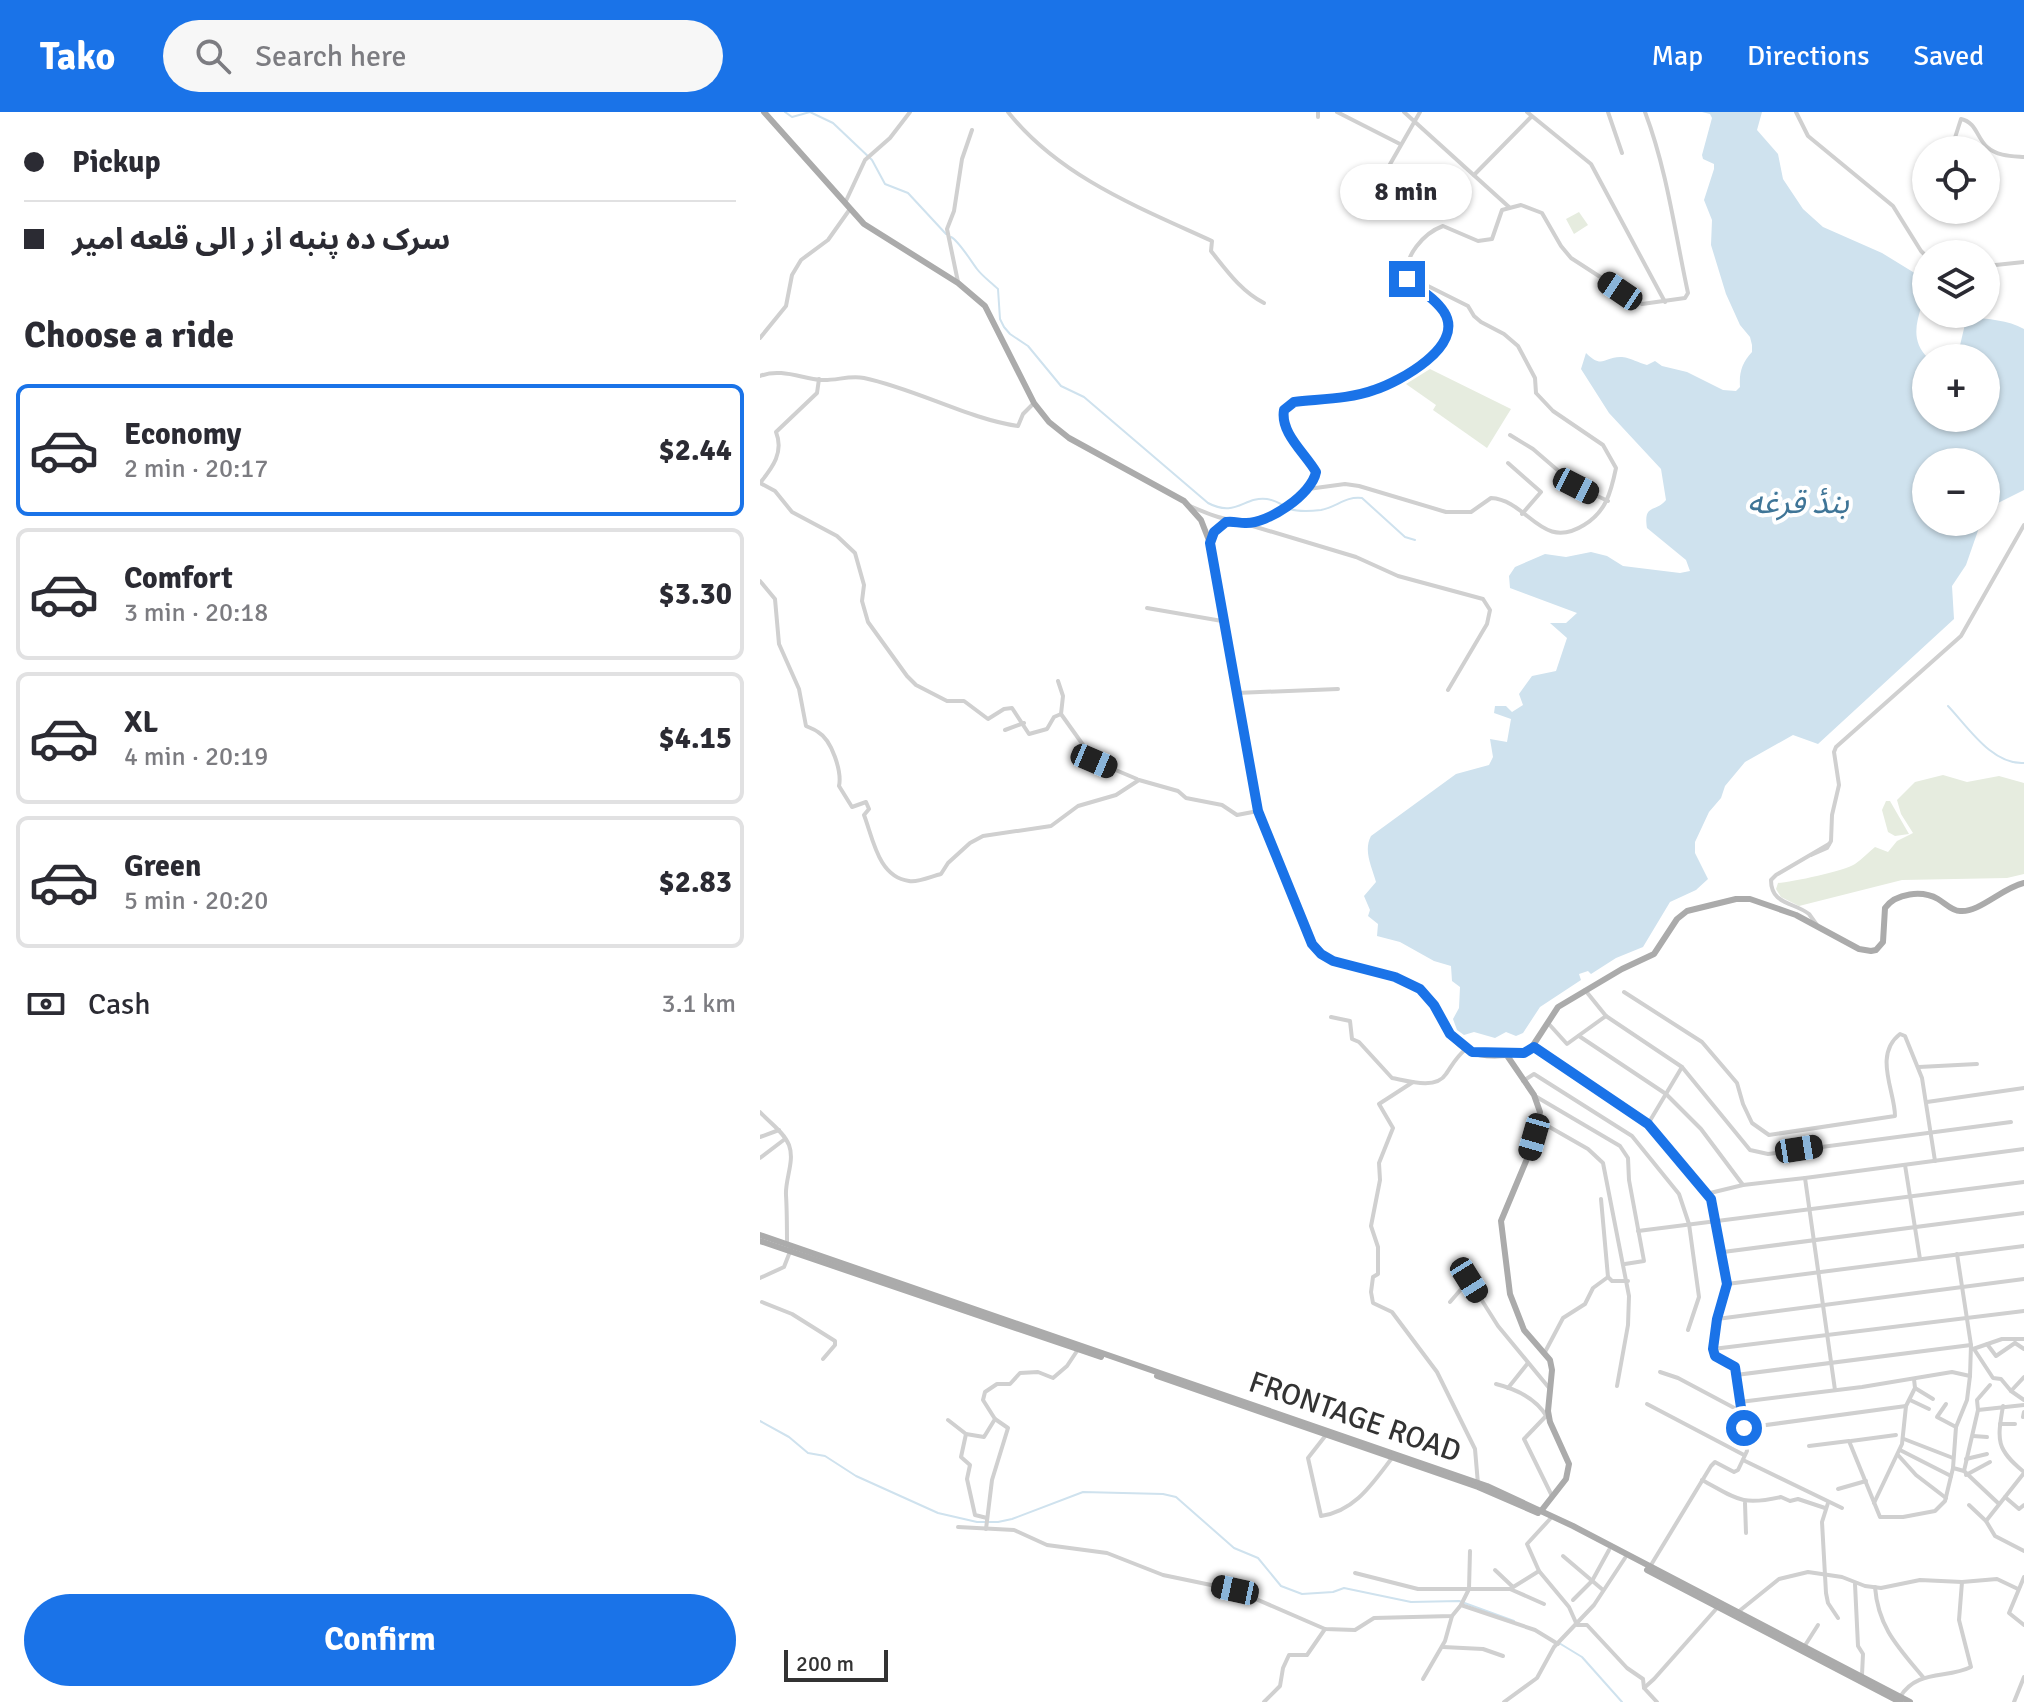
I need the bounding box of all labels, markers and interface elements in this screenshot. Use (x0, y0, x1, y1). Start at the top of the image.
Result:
search box (163, 20, 723, 92)
text: Tako (40, 33, 115, 80)
icon: search (191, 34, 235, 78)
text: Search here (255, 38, 407, 75)
text: Map (1651, 39, 1703, 73)
text: Directions (1747, 39, 1869, 73)
text: Saved (1913, 39, 1984, 73)
map controls (1912, 136, 2000, 536)
button: locate (1912, 136, 2000, 224)
text: Pickup (72, 144, 161, 181)
callout: 8 min (1341, 163, 1473, 219)
text: 8 min (1375, 176, 1437, 208)
text: سرک ده پنبه از ر الی قلعه امیر (72, 221, 450, 258)
button: layers (1912, 240, 2000, 328)
route end (1389, 261, 1425, 297)
car (1593, 268, 1647, 314)
text: Choose a ride (24, 313, 234, 358)
button: + (1912, 344, 2000, 432)
icon: car (28, 414, 100, 486)
text: Economy (124, 416, 241, 453)
text: $2.44 (659, 432, 732, 469)
button: − (1912, 448, 2000, 536)
text: 2 min · 20:17 (124, 453, 268, 485)
car (1549, 464, 1603, 508)
water label: بندٔ قرغه (1747, 483, 1849, 522)
icon: car (28, 558, 100, 630)
text: Comfort (124, 560, 233, 597)
text: $3.30 (659, 576, 732, 613)
text: 3 min · 20:18 (124, 597, 268, 629)
icon: car (28, 702, 100, 774)
text: XL (124, 704, 158, 741)
text: $4.15 (659, 720, 732, 757)
text: 4 min · 20:19 (124, 741, 268, 773)
car (1067, 741, 1121, 781)
icon: car (28, 846, 100, 918)
text: Green (124, 848, 201, 885)
text: $2.83 (659, 864, 732, 901)
text: 5 min · 20:20 (124, 885, 268, 917)
icon: cash (24, 982, 68, 1026)
text: Cash (88, 986, 151, 1023)
text: 3.1 km (662, 988, 736, 1020)
car (1516, 1111, 1552, 1163)
car (1773, 1133, 1825, 1165)
car (1446, 1253, 1492, 1307)
street label: FRONTAGE ROAD (1244, 1363, 1466, 1471)
route start (1726, 1410, 1762, 1446)
car (1209, 1573, 1261, 1607)
button: Confirm (24, 1594, 736, 1686)
scale bar (784, 1646, 888, 1682)
text: 200 m (796, 1650, 854, 1677)

